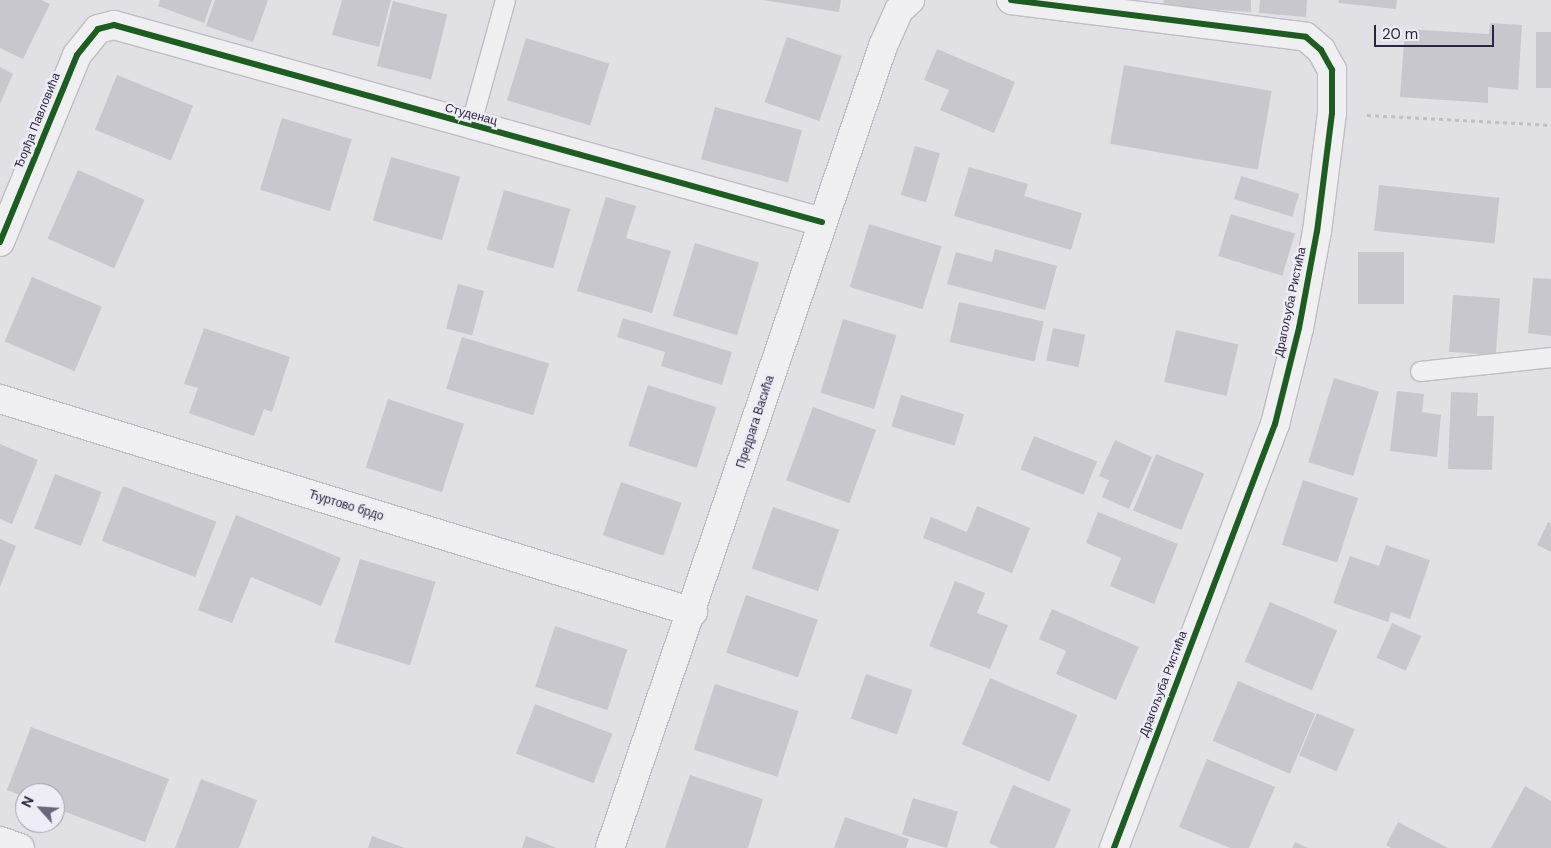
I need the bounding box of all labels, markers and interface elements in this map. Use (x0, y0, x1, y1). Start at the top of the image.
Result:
scale bar (1376, 15, 1496, 47)
text: 20 m (1382, 24, 1418, 44)
street label: Ђорђа Павловића (12, 71, 64, 171)
street label: Студенац (443, 101, 499, 129)
street label: Драгољуба Ристића (1272, 246, 1310, 358)
street label: Предрага Васића (734, 374, 778, 470)
street label: Ћуртово брдо (307, 488, 385, 524)
street label: Драгољуба Ристића (1137, 629, 1191, 739)
north arrow (15, 783, 65, 833)
text: N (17, 793, 38, 810)

